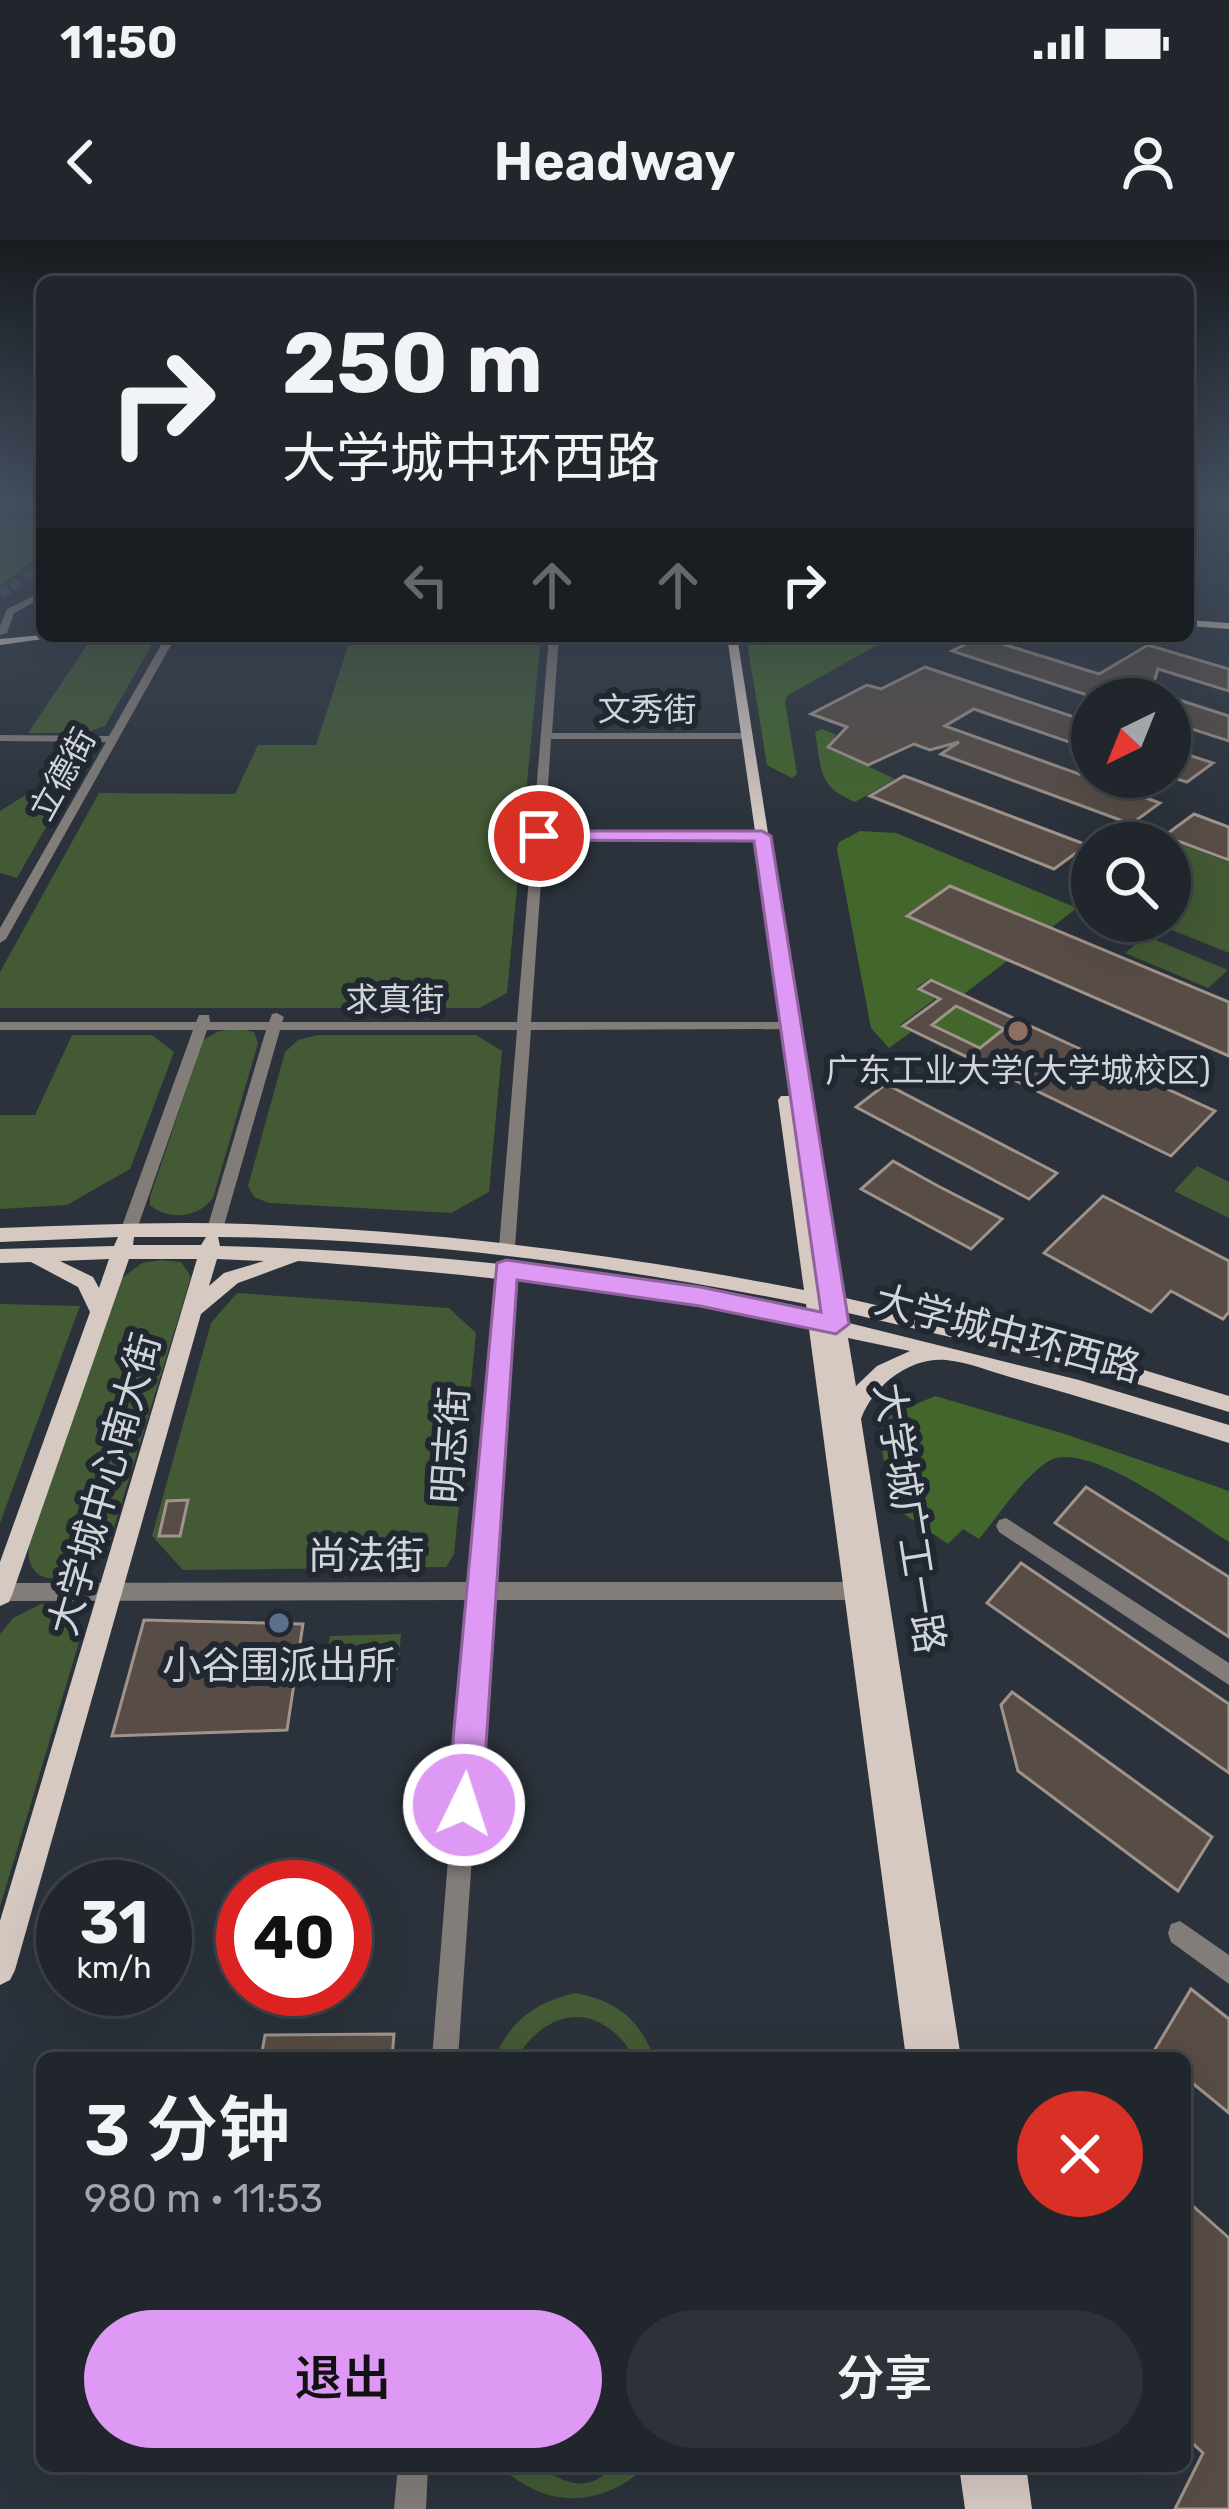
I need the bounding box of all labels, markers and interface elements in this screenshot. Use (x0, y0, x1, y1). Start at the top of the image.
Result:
text: 11:50 (60, 16, 178, 69)
icon: back (48, 129, 114, 195)
icon: person (1115, 129, 1181, 195)
text: Headway (493, 130, 736, 194)
text: 250 m (282, 313, 543, 413)
icon: right (84, 324, 240, 480)
text: 大学城中环西路 (282, 427, 660, 491)
icon: left (393, 552, 459, 618)
icon: ahead (519, 552, 585, 618)
icon: ahead (645, 552, 711, 618)
icon: right (771, 552, 837, 618)
north arrow (1071, 678, 1191, 798)
map controls (1071, 678, 1191, 942)
street label: 文秀街 (598, 690, 697, 729)
street label: 立德街 (21, 721, 103, 827)
pin (488, 785, 590, 887)
icon: arrive (506, 803, 572, 869)
button: search (1071, 822, 1191, 942)
street label: 求真街 (346, 980, 445, 1019)
marker: 广东工业大学(大学城校区) (1005, 1018, 1031, 1044)
place label: 广东工业大学(大学城校区) (825, 1051, 1211, 1090)
street label: 大学城中环西路 (870, 1276, 1146, 1392)
street label: 大学城中心南大街 (40, 1328, 170, 1641)
street label: 大学城广工一路 (865, 1380, 953, 1657)
street label: 明志街 (424, 1385, 478, 1505)
street label: 尚法街 (307, 1533, 425, 1579)
marker: 小谷围派出所 (266, 1610, 292, 1636)
place label: 小谷围派出所 (162, 1643, 396, 1689)
position arrow (401, 1742, 527, 1868)
speed limit sign: 40 (216, 1860, 372, 2016)
text: 31 (80, 1887, 148, 1958)
text: km/h (77, 1950, 151, 1986)
text: 3 分钟 (84, 2088, 290, 2173)
button: close (1017, 2091, 1143, 2217)
text: 980 m · 11:53 (84, 2176, 323, 2222)
button: 退出 (84, 2310, 602, 2448)
button: 分享 (626, 2310, 1143, 2448)

